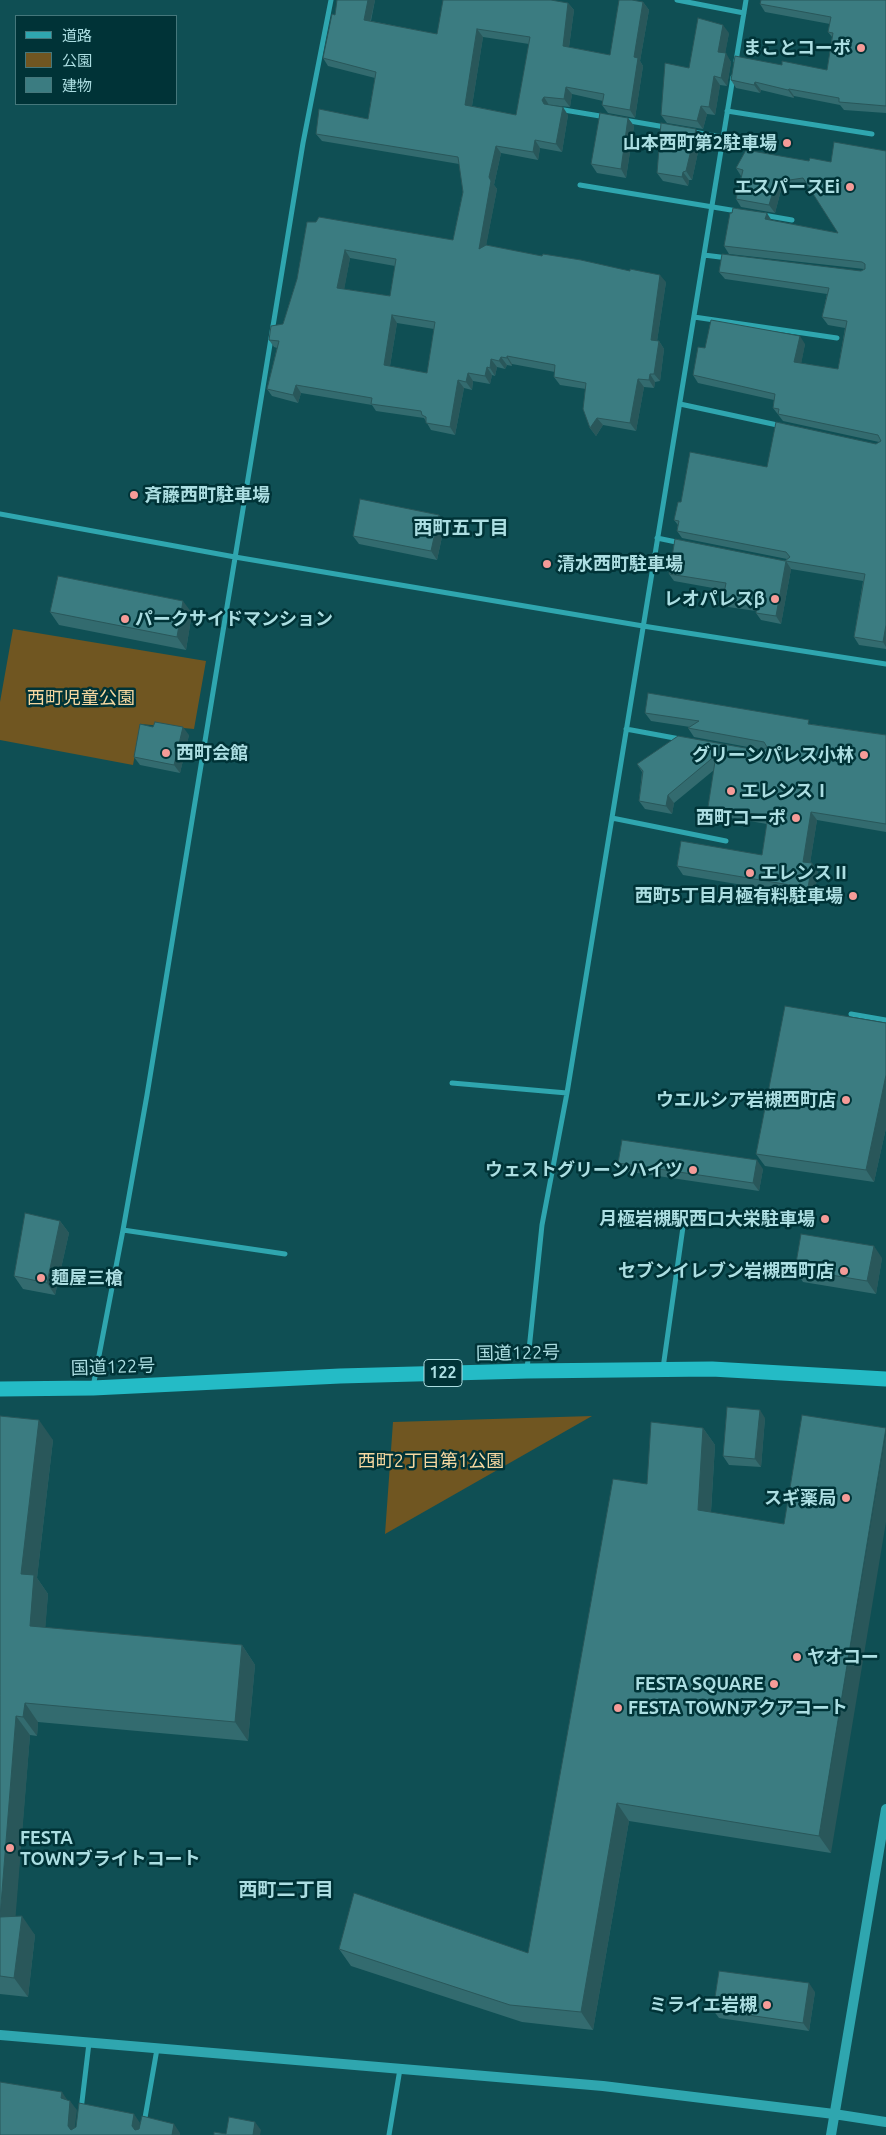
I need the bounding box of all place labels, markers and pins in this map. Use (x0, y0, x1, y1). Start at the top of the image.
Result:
place label: まことコーポ (743, 37, 851, 59)
marker: まことコーポ (855, 42, 867, 54)
place label: 山本西町第2駐車場 (623, 132, 777, 154)
marker: 山本西町第2駐車場 (781, 137, 793, 149)
place label: エスパースEi (734, 176, 840, 198)
marker: エスパースEi (844, 181, 856, 193)
place label: 斉藤西町駐車場 (144, 484, 270, 506)
marker: 斉藤西町駐車場 (128, 489, 140, 501)
place label: 清水西町駐車場 (557, 553, 683, 575)
marker: 清水西町駐車場 (541, 558, 553, 570)
place label: レオパレスβ (664, 588, 765, 610)
marker: レオパレスβ (769, 593, 781, 605)
place label: パークサイドマンション (135, 608, 333, 630)
marker: パークサイドマンション (119, 613, 131, 625)
place label: 西町会館 (176, 742, 248, 764)
place label: グリーンパレス小林 (692, 744, 854, 766)
marker: 西町会館 (160, 747, 172, 759)
marker: グリーンパレス小林 (858, 749, 870, 761)
place label: エレンスⅠ (741, 780, 831, 802)
marker: エレンスⅠ (725, 785, 737, 797)
place label: 西町コーポ (696, 807, 786, 829)
marker: 西町コーポ (790, 812, 802, 824)
place label: エレンスⅡ (760, 862, 850, 884)
marker: エレンスⅡ (744, 867, 756, 879)
place label: 西町5丁目月極有料駐車場 (635, 885, 843, 907)
marker: 西町5丁目月極有料駐車場 (847, 890, 859, 902)
place label: ウエルシア岩槻西町店 (656, 1089, 836, 1111)
marker: ウエルシア岩槻西町店 (840, 1094, 852, 1106)
place label: ウェストグリーンハイツ (485, 1159, 683, 1181)
marker: ウェストグリーンハイツ (687, 1164, 699, 1176)
place label: 月極岩槻駅西口大栄駐車場 (599, 1208, 815, 1230)
marker: 月極岩槻駅西口大栄駐車場 (819, 1213, 831, 1225)
place label: セブンイレブン岩槻西町店 (618, 1260, 834, 1282)
marker: セブンイレブン岩槻西町店 (838, 1265, 850, 1277)
place label: 麺屋三槍 (51, 1267, 123, 1289)
marker: 麺屋三槍 (35, 1272, 47, 1284)
place label: スギ薬局 (764, 1487, 836, 1509)
marker: スギ薬局 (840, 1492, 852, 1504)
place label: ヤオコー (807, 1646, 879, 1668)
marker: ヤオコー (791, 1651, 803, 1663)
place label: FESTA SQUARE (635, 1673, 764, 1695)
marker: FESTA SQUARE (768, 1678, 780, 1690)
place label: FESTA TOWNアクアコート (628, 1697, 848, 1719)
marker: FESTA TOWNアクアコート (612, 1702, 624, 1714)
place label: FESTA TOWNブライトコート (20, 1827, 201, 1870)
marker: FESTA TOWNブライトコート (4, 1842, 16, 1854)
place label: ミライエ岩槻 (649, 1994, 757, 2016)
marker: ミライエ岩槻 (761, 1999, 773, 2011)

